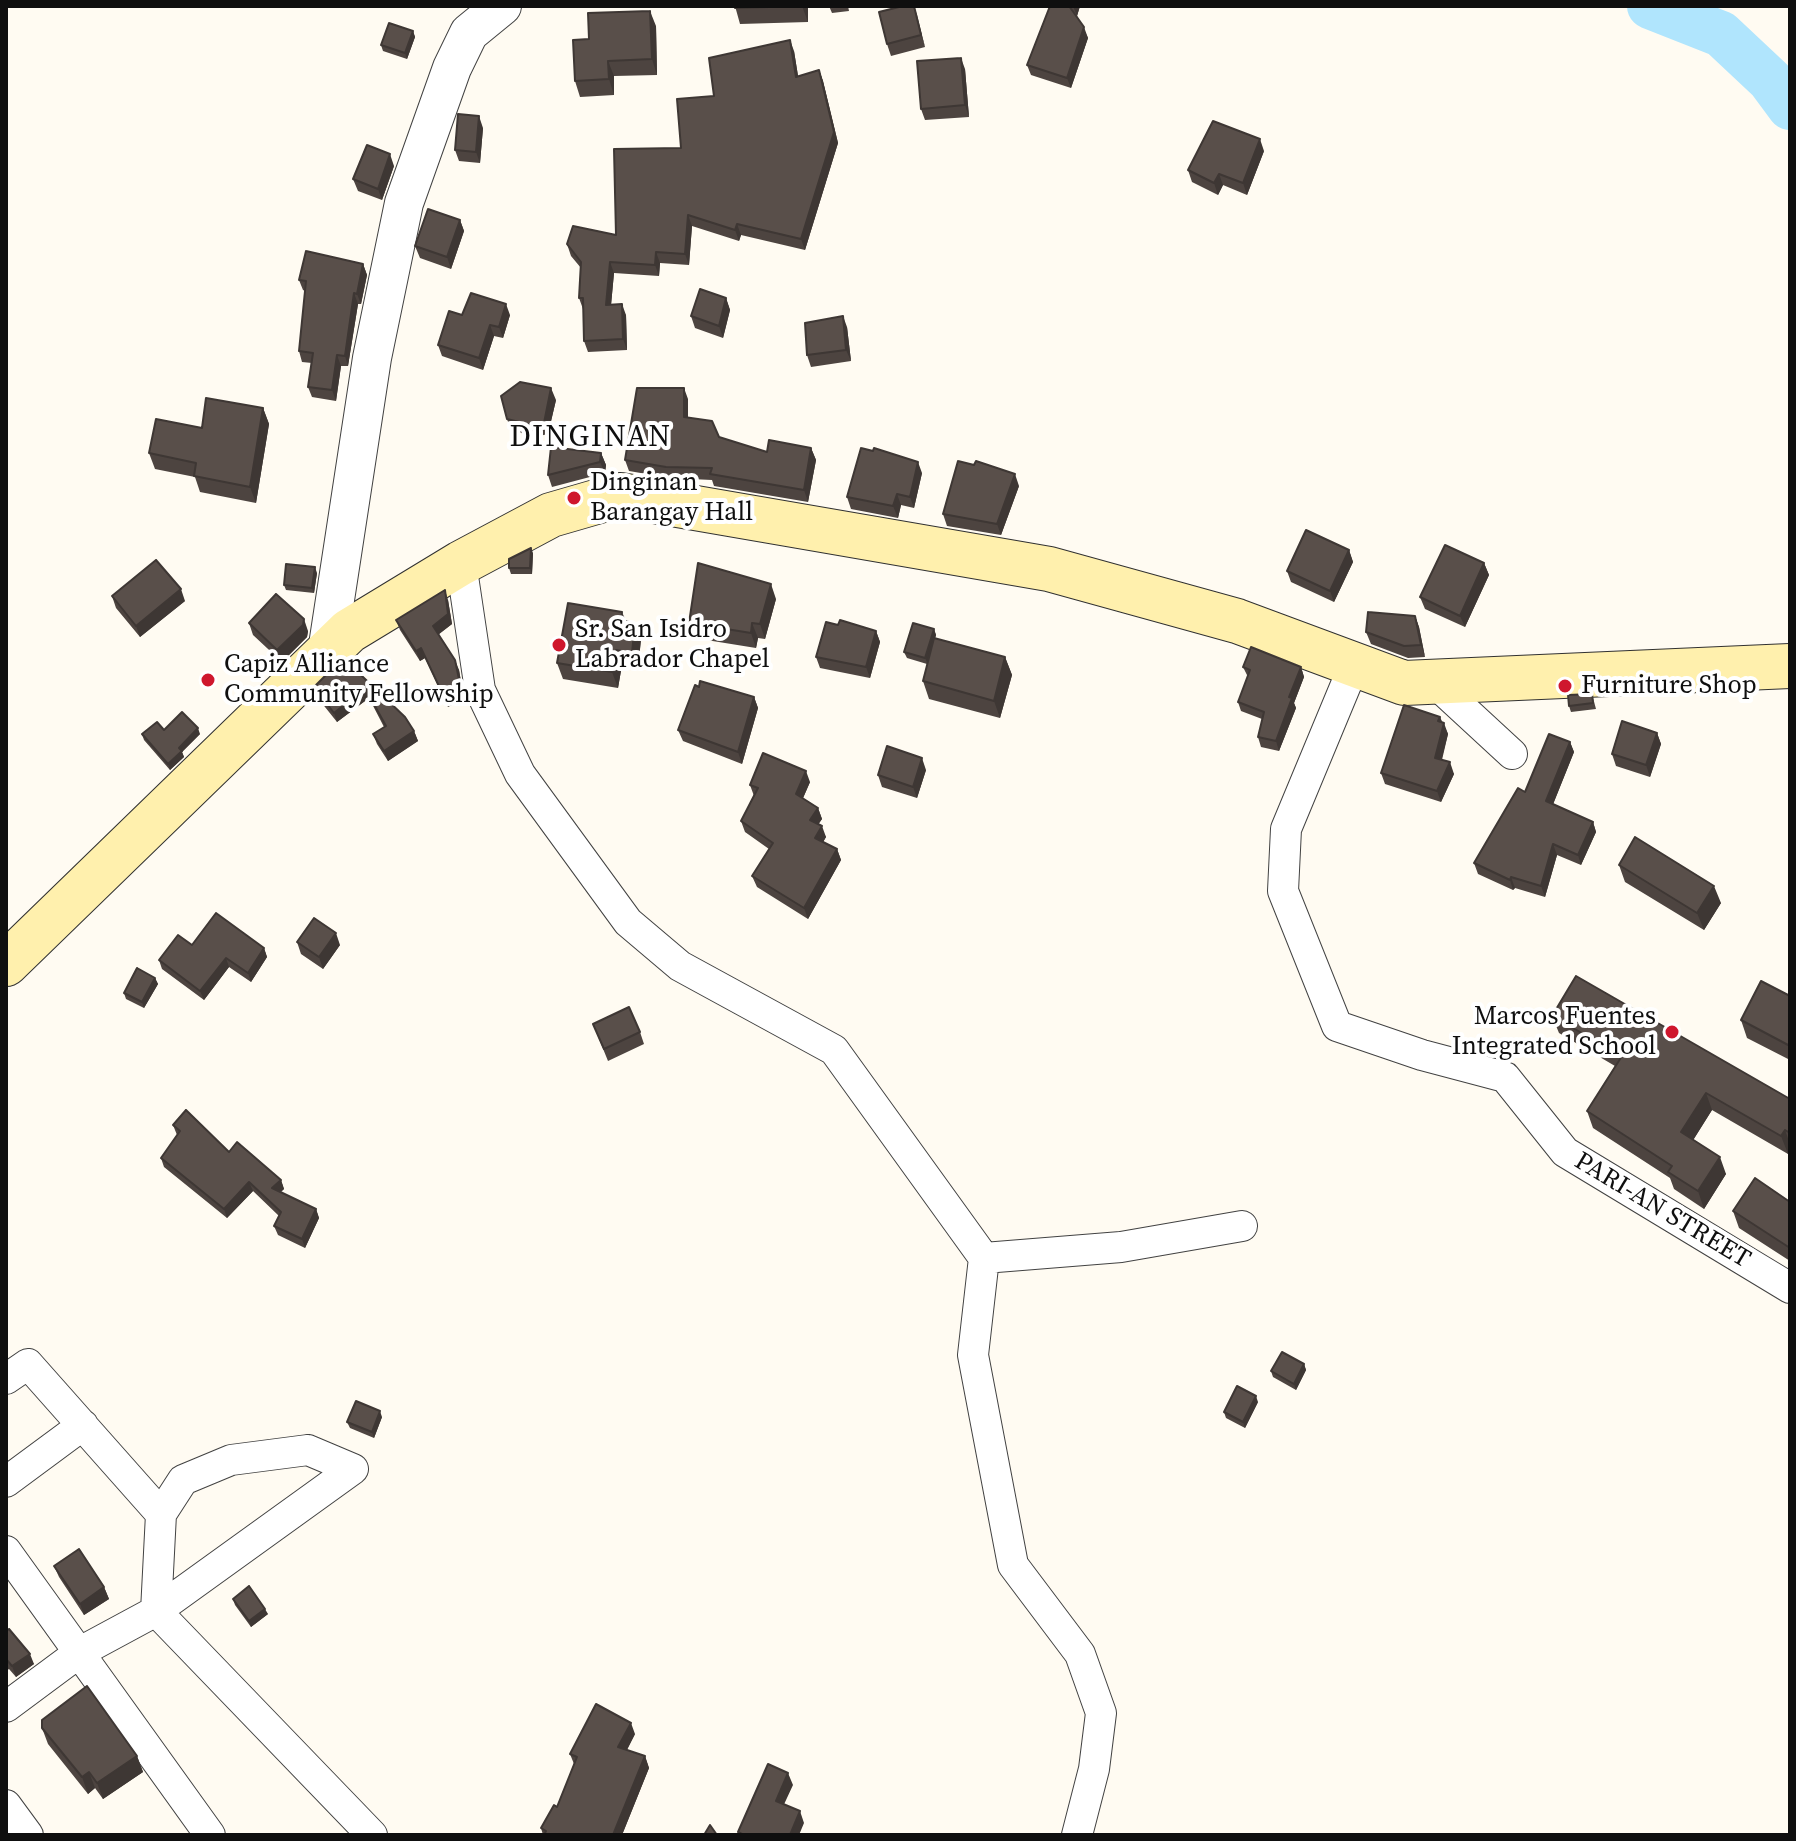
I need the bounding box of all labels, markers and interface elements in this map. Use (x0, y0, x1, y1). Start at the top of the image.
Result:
district label: DINGINAN (510, 420, 672, 456)
place label: Dinginan Barangay Hall (590, 467, 753, 528)
marker: Dinginan Barangay Hall (565, 489, 583, 507)
place label: Sr. San Isidro Labrador Chapel (575, 614, 769, 676)
marker: Sr. San Isidro Labrador Chapel (550, 636, 568, 654)
place label: Capiz Alliance Community Fellowship (224, 649, 494, 710)
place label: Furniture Shop (1581, 670, 1757, 702)
marker: Capiz Alliance Community Fellowship (199, 671, 217, 689)
marker: Furniture Shop (1556, 677, 1574, 695)
place label: Marcos Fuentes Integrated School (1452, 1001, 1656, 1062)
marker: Marcos Fuentes Integrated School (1663, 1023, 1681, 1041)
street label: PARI-AN STREET (1568, 1146, 1756, 1276)

